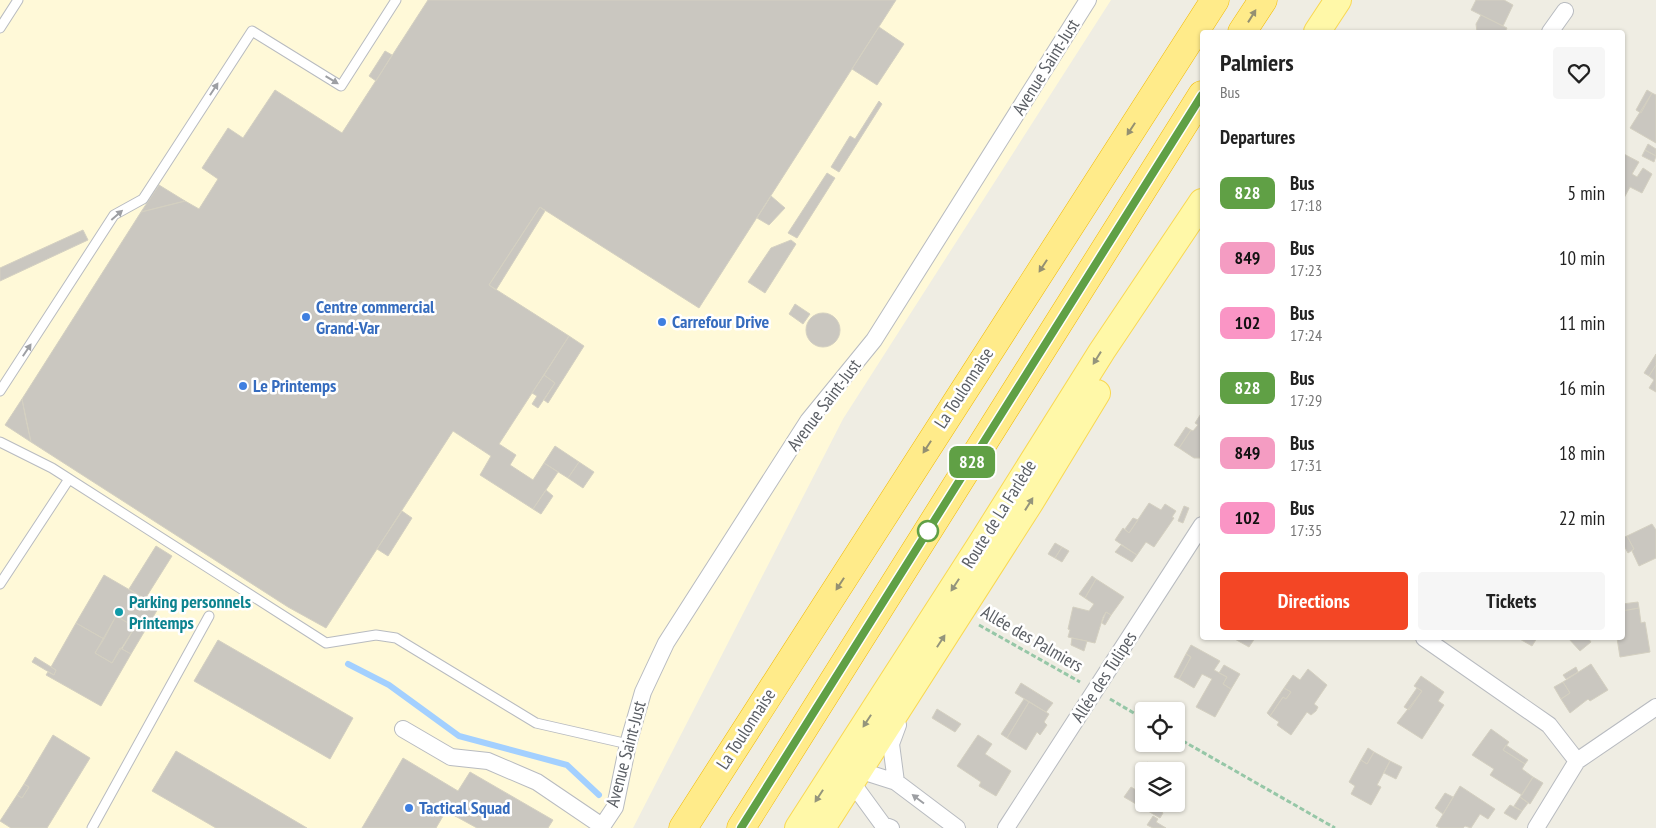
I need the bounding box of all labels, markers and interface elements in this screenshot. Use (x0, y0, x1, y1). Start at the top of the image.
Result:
one-way arrow (1248, 10, 1257, 23)
street label: Avenue Saint-Just (1007, 14, 1084, 119)
text: Palmiers (1220, 47, 1294, 78)
button: heart (1553, 47, 1605, 99)
one-way arrow (325, 76, 339, 85)
one-way arrow (210, 82, 219, 96)
text: Bus (1220, 82, 1240, 102)
one-way arrow (1126, 122, 1135, 135)
text: Departures (1220, 125, 1295, 149)
text: Bus (1290, 171, 1314, 195)
text: 828 (1235, 181, 1260, 204)
text: 5 min (1568, 181, 1605, 205)
text: 17:18 (1290, 195, 1322, 215)
one-way arrow (110, 210, 123, 221)
text: Bus (1290, 236, 1314, 260)
text: 849 (1235, 246, 1260, 269)
text: 10 min (1559, 246, 1605, 270)
one-way arrow (1038, 259, 1048, 272)
text: 17:23 (1290, 260, 1322, 280)
place label: Centre commercial Grand-Var (316, 295, 435, 339)
text: Bus (1290, 301, 1314, 325)
place label: Carrefour Drive (672, 310, 770, 333)
marker: Centre commercial Grand-Var (300, 311, 312, 323)
text: 102 (1235, 311, 1260, 334)
text: 11 min (1559, 311, 1605, 335)
marker: Carrefour Drive (656, 316, 668, 328)
text: 17:24 (1290, 325, 1322, 345)
one-way arrow (22, 343, 32, 357)
street label: La Toulonnaise (929, 343, 998, 433)
one-way arrow (1093, 352, 1102, 365)
street label: Avenue Saint-Just (782, 354, 866, 455)
text: Bus (1290, 366, 1314, 390)
place label: Le Printemps (253, 374, 336, 397)
text: 828 (1235, 376, 1260, 399)
text: 16 min (1559, 376, 1605, 400)
marker: Le Printemps (237, 380, 249, 392)
text: 17:29 (1290, 390, 1322, 410)
text: Bus (1290, 431, 1314, 455)
one-way arrow (922, 440, 932, 453)
text: 849 (1235, 441, 1260, 464)
text: 18 min (1559, 441, 1605, 465)
line badge: 828 (943, 446, 1001, 478)
text: 828 (959, 450, 985, 473)
street label: Route de La Farlède (956, 455, 1041, 572)
text: 17:31 (1290, 455, 1322, 475)
text: Bus (1290, 496, 1314, 520)
one-way arrow (1024, 497, 1034, 511)
text: 102 (1235, 506, 1260, 529)
text: 22 min (1559, 506, 1605, 530)
unlabelled marker (917, 520, 939, 542)
text: 17:35 (1290, 520, 1322, 540)
button: Directions (1220, 572, 1408, 630)
button: Tickets (1418, 572, 1605, 630)
one-way arrow (835, 577, 844, 590)
one-way arrow (950, 578, 960, 591)
place label: Parking personnels Printemps (129, 590, 251, 634)
street label: Allée des Palmiers (977, 600, 1087, 677)
marker: Parking personnels Printemps (113, 606, 125, 618)
street label: Allée des Tulipes (1066, 627, 1142, 727)
one-way arrow (937, 634, 946, 648)
street label: La Toulonnaise (711, 684, 780, 774)
street label: Avenue Saint-Just (600, 698, 651, 809)
map controls (1135, 702, 1185, 812)
button: locate (1135, 702, 1185, 752)
one-way arrow (862, 715, 872, 728)
button: layers (1135, 762, 1185, 812)
one-way arrow (814, 789, 823, 803)
one-way arrow (912, 793, 925, 804)
place label: Tactical Squad (419, 796, 510, 819)
marker: Tactical Squad (403, 802, 415, 814)

